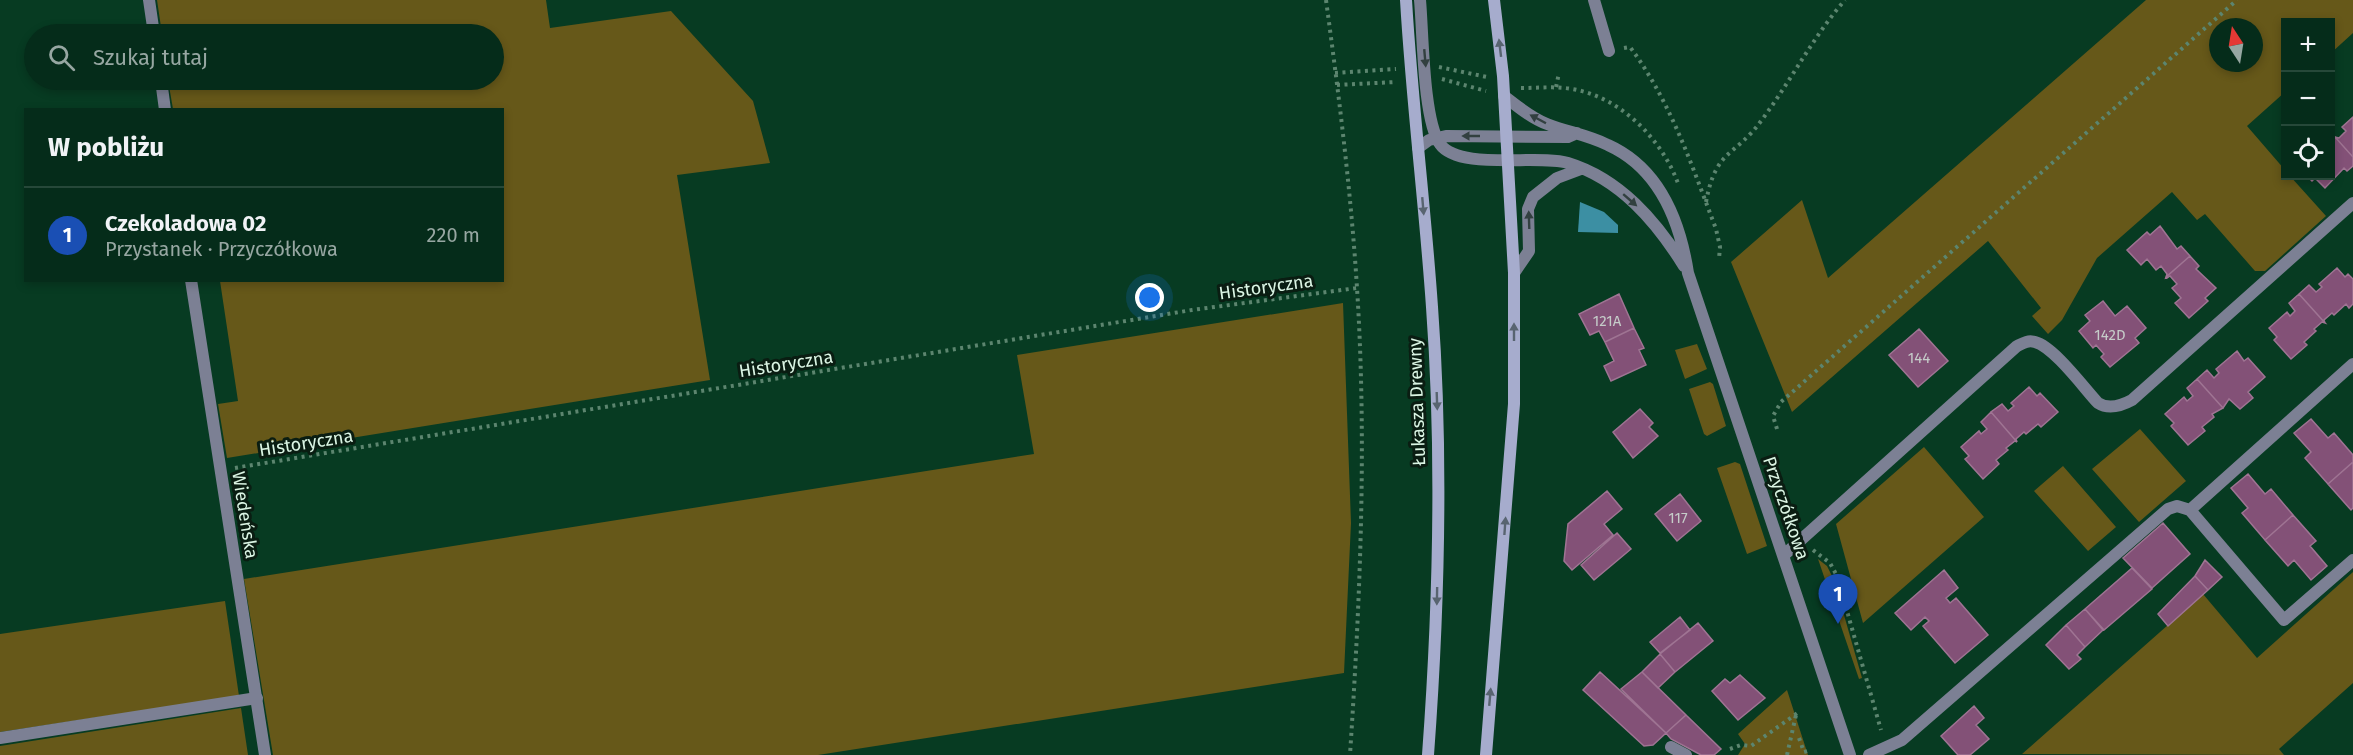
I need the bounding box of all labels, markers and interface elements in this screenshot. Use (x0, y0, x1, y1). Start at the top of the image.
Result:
north arrow (2209, 18, 2263, 72)
map controls (2281, 18, 2335, 180)
button: + (2281, 18, 2335, 72)
search box (24, 24, 504, 90)
one-way arrow (1495, 38, 1505, 57)
icon: search (45, 41, 78, 74)
text: Szukaj tutaj (93, 44, 208, 71)
one-way arrow (1420, 49, 1430, 68)
button: − (2281, 72, 2335, 126)
one-way arrow (1530, 114, 1547, 124)
button: locate (2281, 126, 2335, 180)
one-way arrow (1462, 131, 1481, 141)
text: W pobliżu (48, 132, 164, 163)
one-way arrow (1622, 193, 1637, 206)
one-way arrow (1418, 197, 1428, 216)
text: Czekoladowa 02 (105, 210, 266, 237)
one-way arrow (1524, 210, 1533, 229)
text: 1 (63, 223, 72, 247)
text: 220 m (427, 223, 480, 247)
text: Przystanek · Przyczółkowa (105, 237, 338, 261)
street label: Historyczna (1217, 269, 1315, 305)
your location (1135, 283, 1164, 312)
house number: 121A (1593, 312, 1622, 330)
one-way arrow (1509, 322, 1519, 341)
house number: 142D (2094, 326, 2126, 344)
street label: Łukasza Drewny (1404, 337, 1430, 467)
street label: Historyczna (737, 346, 835, 382)
house number: 144 (1908, 349, 1930, 367)
one-way arrow (1432, 391, 1441, 410)
street label: Historyczna (257, 425, 355, 461)
street label: Przyczółkowa (1758, 453, 1814, 563)
street label: Wiedeńska (227, 470, 263, 560)
house number: 117 (1668, 509, 1688, 527)
one-way arrow (1500, 517, 1510, 536)
pin: 1 (1818, 574, 1858, 624)
one-way arrow (1432, 586, 1441, 605)
one-way arrow (1485, 687, 1495, 706)

